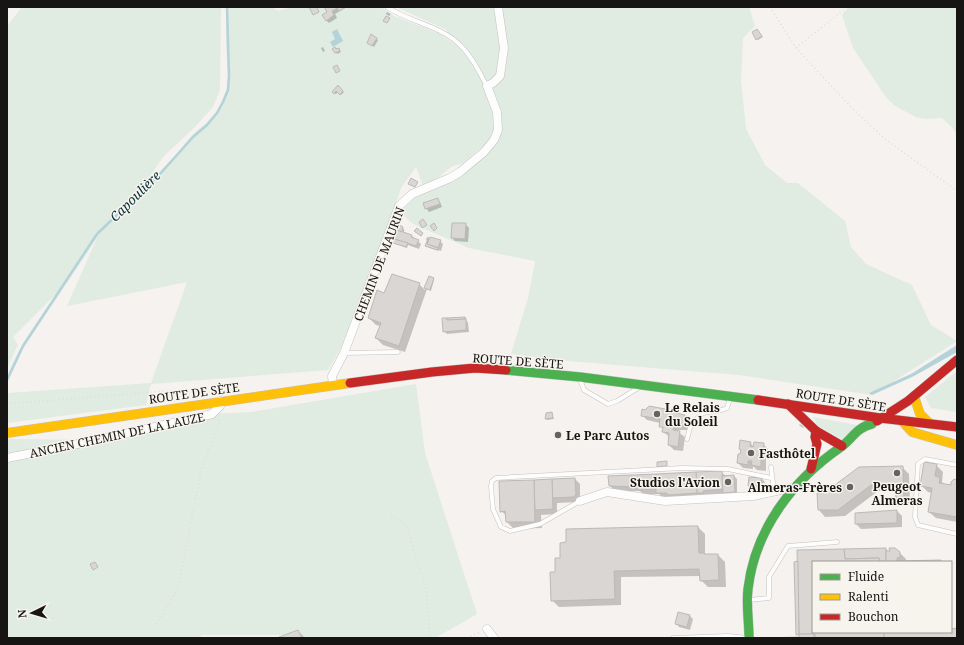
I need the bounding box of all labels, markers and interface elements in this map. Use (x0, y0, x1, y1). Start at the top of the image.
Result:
water label: Capoulière (106, 166, 165, 225)
street label: CHEMIN DE MAURIN (349, 204, 409, 324)
street label: ROUTE DE SÈTE (472, 349, 564, 373)
street label: ROUTE DE SÈTE (148, 378, 240, 408)
street label: ROUTE DE SÈTE (795, 384, 887, 416)
place label: Le Relais du Soleil (665, 399, 720, 430)
street label: ANCIEN CHEMIN DE LA LAUZE (28, 408, 206, 462)
marker: Le Relais du Soleil (652, 409, 662, 419)
place label: Le Parc Autos (566, 427, 649, 444)
marker: Le Parc Autos (553, 430, 563, 440)
place label: Fasthôtel (759, 445, 816, 462)
marker: Fasthôtel (746, 448, 756, 458)
marker: Peugeot Almeras (892, 468, 902, 478)
place label: Studios l'Avion (630, 474, 720, 491)
marker: Studios l'Avion (723, 477, 733, 487)
place label: Peugeot Almeras (872, 478, 923, 509)
place label: Almeras-Frères (748, 479, 842, 496)
marker: Almeras-Frères (845, 482, 855, 492)
legend (812, 561, 952, 633)
text: Fluide (848, 568, 884, 585)
text: Ralenti (848, 588, 889, 605)
north arrow (12, 593, 52, 633)
text: Bouchon (848, 608, 899, 625)
text: N (14, 609, 29, 619)

